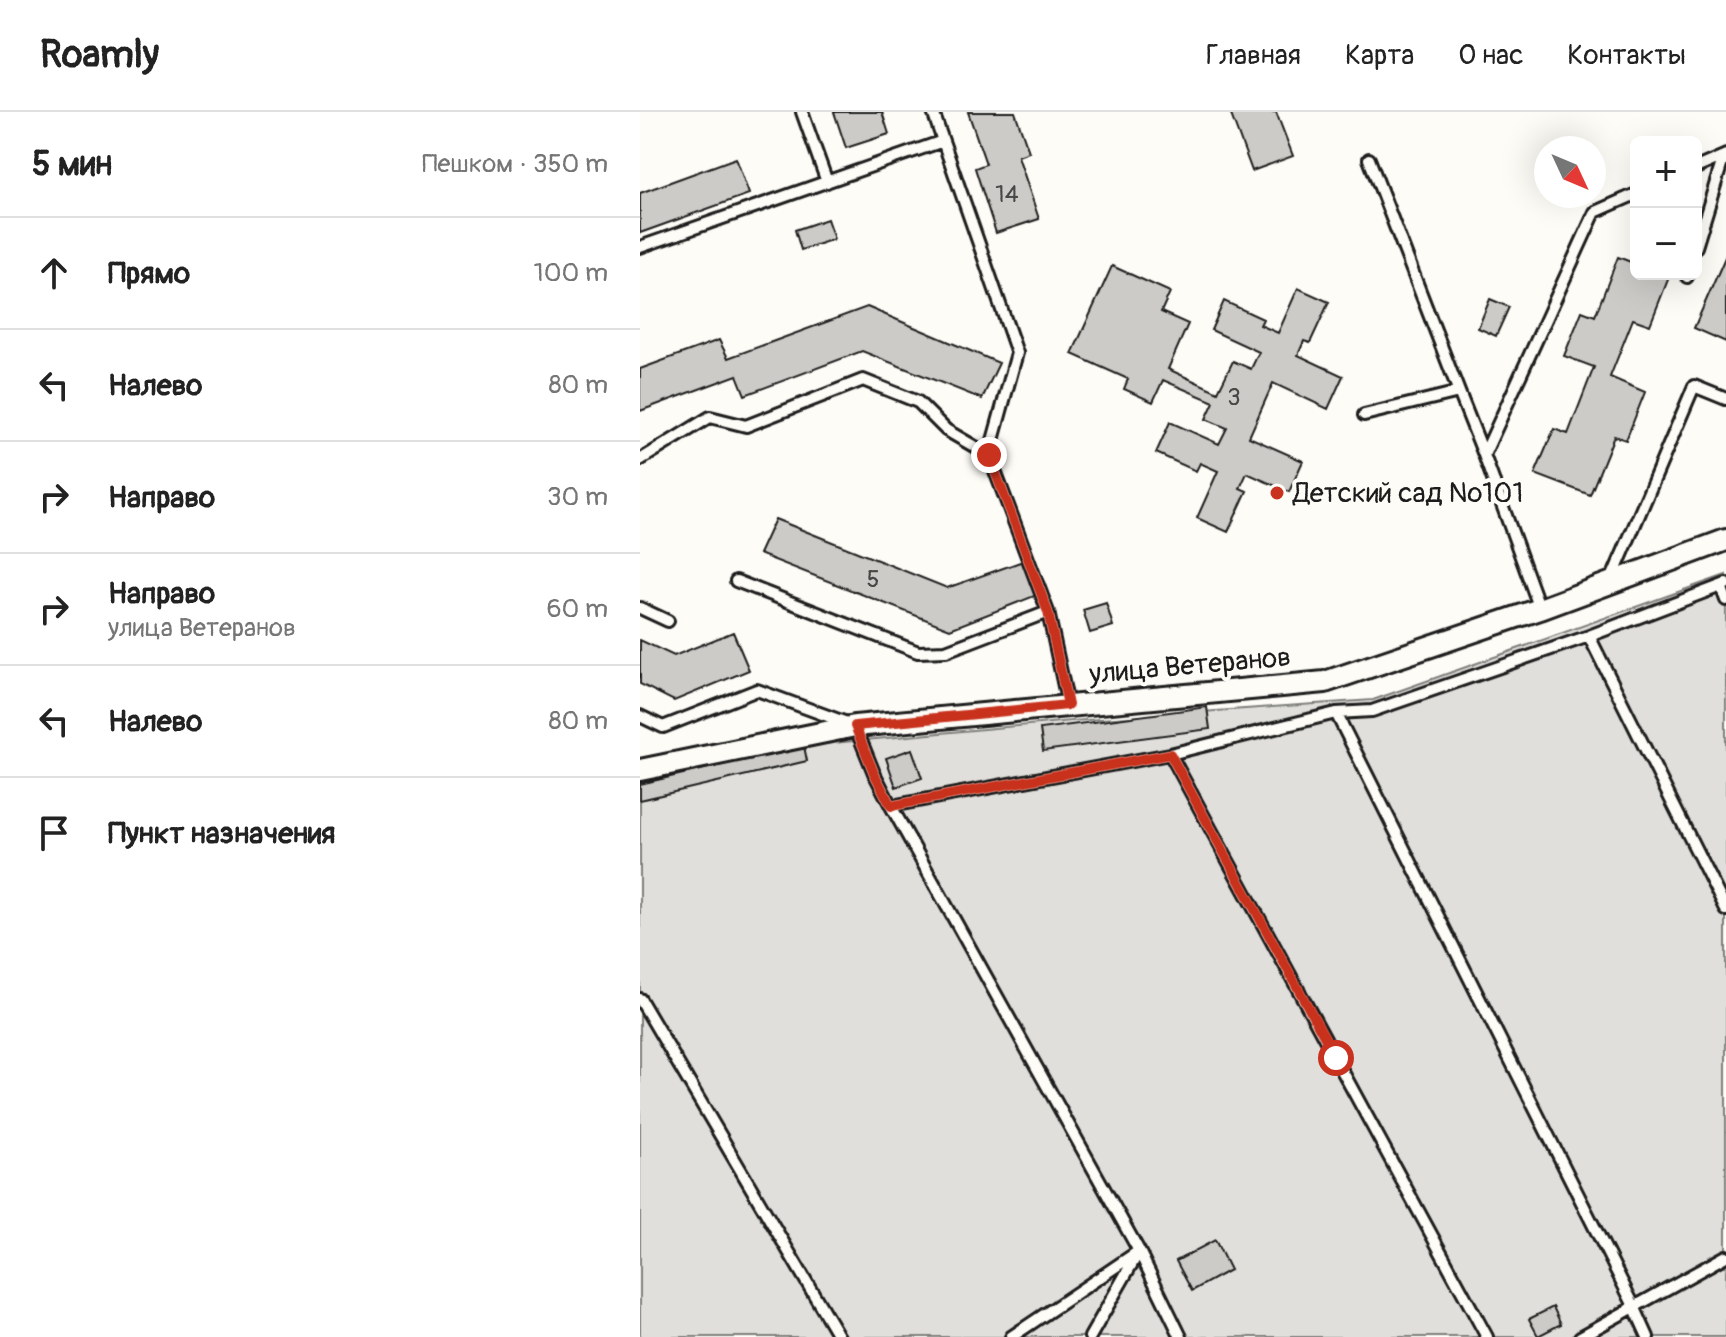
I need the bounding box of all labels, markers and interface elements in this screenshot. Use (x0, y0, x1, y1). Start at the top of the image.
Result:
text: Roamly (40, 31, 159, 79)
text: Главная (1206, 38, 1301, 73)
text: Карта (1345, 38, 1414, 73)
text: О нас (1458, 38, 1523, 73)
text: Контакты (1567, 38, 1686, 73)
north arrow (1534, 136, 1606, 208)
map controls (1630, 136, 1702, 280)
button: + (1630, 136, 1702, 208)
text: 5 мин (32, 143, 112, 186)
text: Пешком · 350 m (422, 148, 608, 180)
house number: 14 (995, 180, 1019, 209)
button: − (1630, 208, 1702, 280)
icon: ahead (32, 251, 76, 295)
text: Прямо (108, 255, 190, 292)
text: 100 m (534, 257, 608, 289)
icon: left (32, 363, 76, 407)
text: Налево (108, 367, 202, 404)
text: 80 m (548, 369, 608, 401)
house number: 3 (1227, 383, 1241, 412)
route end (971, 437, 1007, 473)
icon: right (32, 475, 76, 519)
place label: Детский сад №101 (1292, 476, 1523, 511)
text: Направо (108, 479, 215, 516)
text: 30 m (547, 481, 608, 513)
marker: Детский сад №101 (1268, 484, 1286, 502)
house number: 5 (866, 565, 880, 594)
text: Направо (108, 575, 215, 612)
icon: right (32, 587, 76, 631)
text: 60 m (546, 593, 608, 625)
text: улица Ветеранов (108, 612, 296, 644)
street label: улица Ветеранов (1087, 640, 1292, 692)
icon: left (32, 699, 76, 743)
text: Налево (108, 703, 202, 740)
text: 80 m (548, 705, 608, 737)
icon: arrive (32, 811, 76, 855)
text: Пункт назначения (108, 815, 335, 852)
route start (1318, 1040, 1354, 1076)

